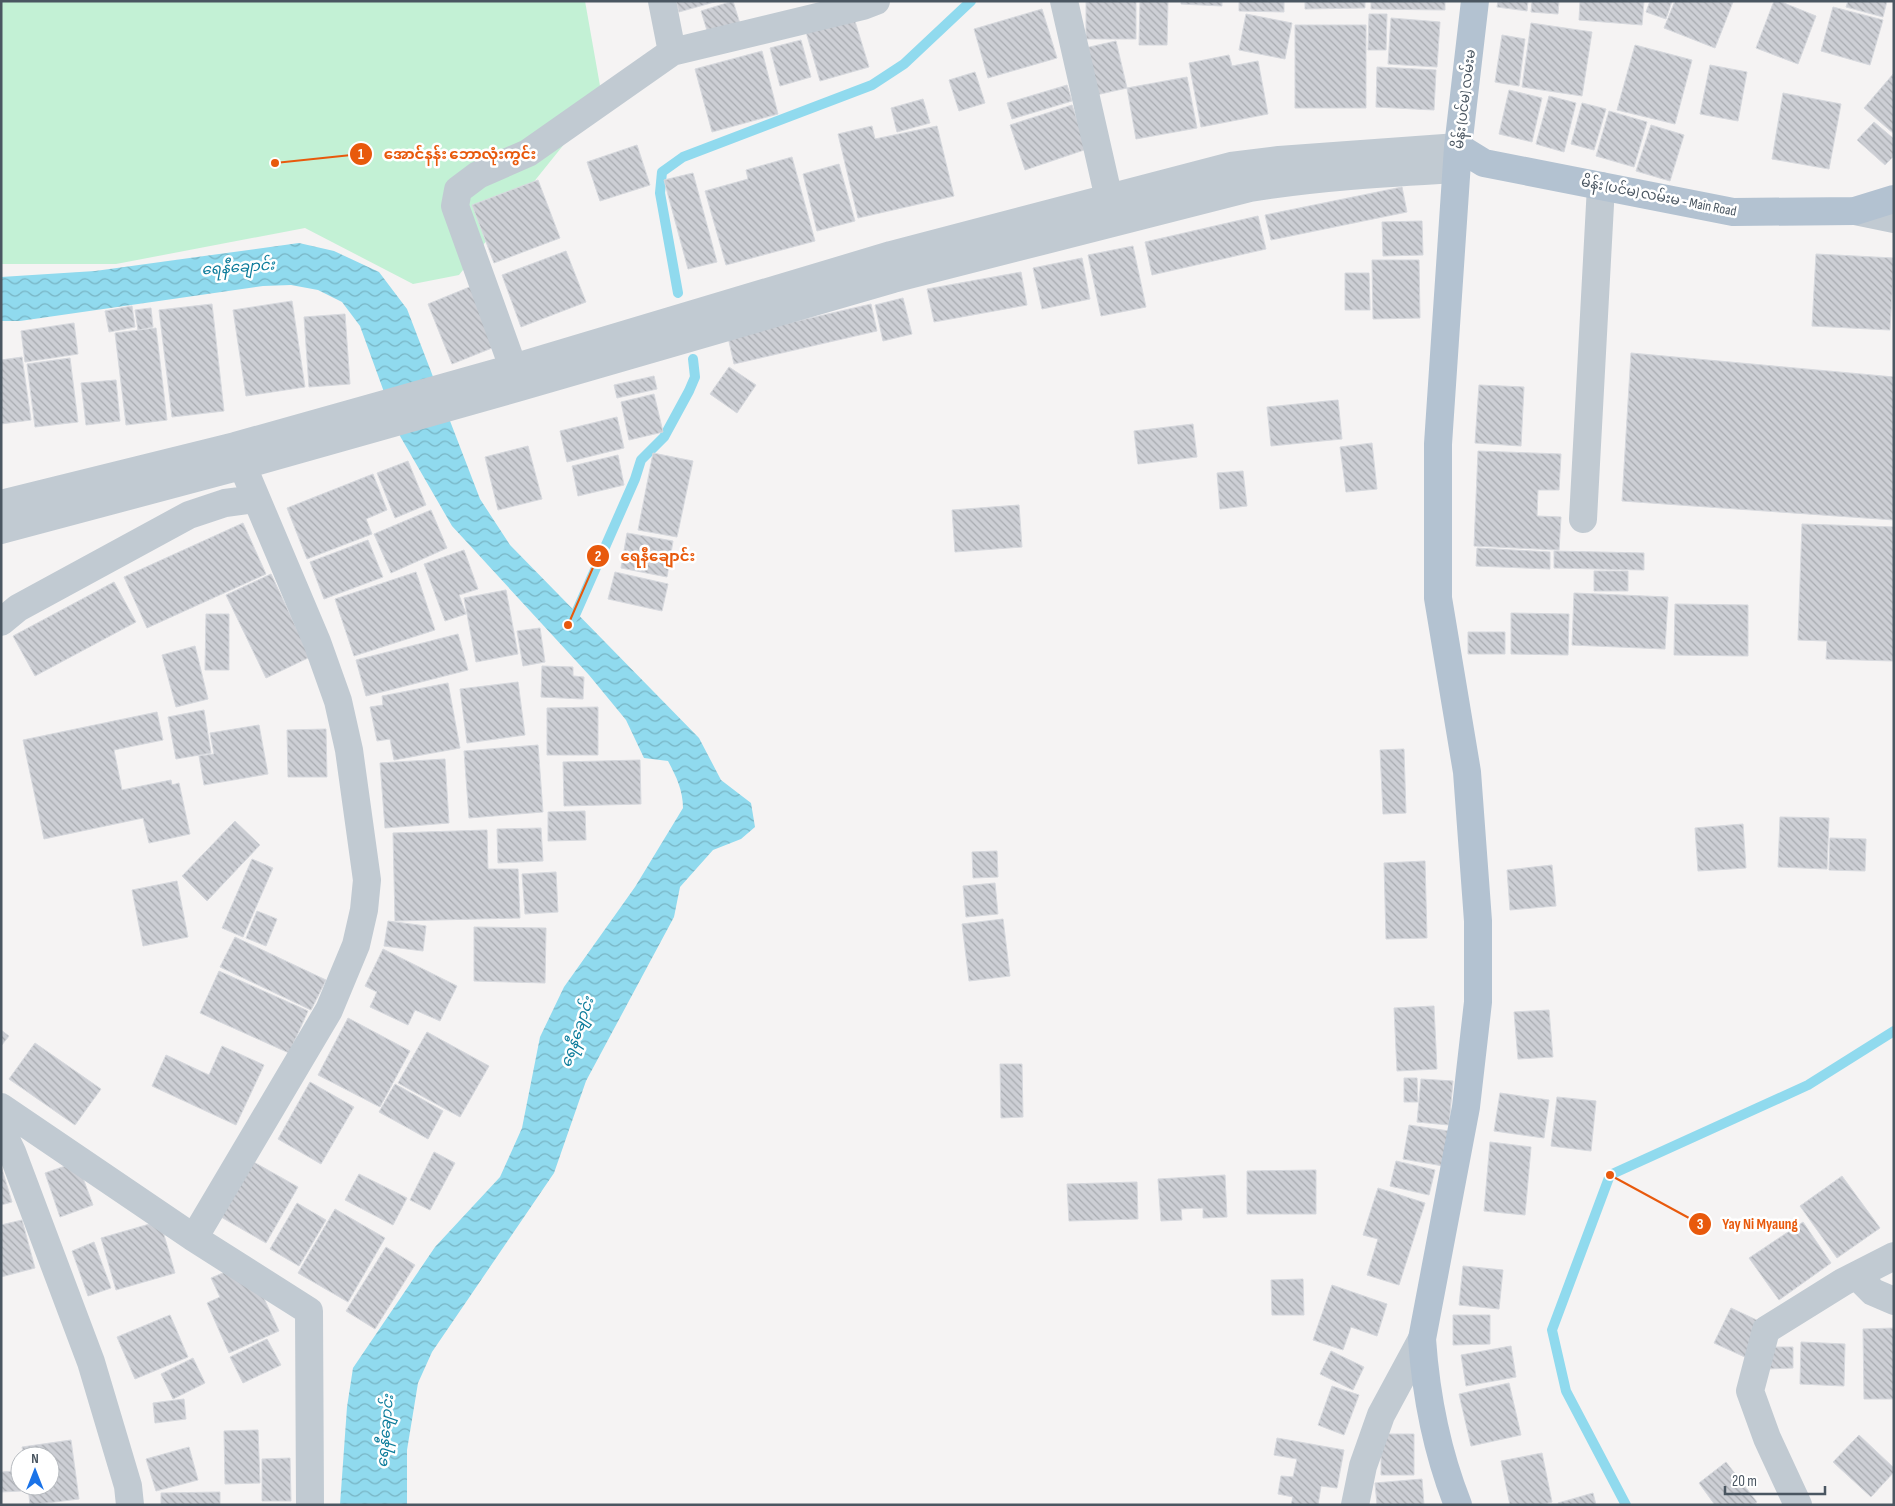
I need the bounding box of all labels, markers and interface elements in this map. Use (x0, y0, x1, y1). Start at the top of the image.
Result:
street label: မိန်း (ပင်မ) လမ်းမ (1448, 48, 1482, 150)
callout: အောင်နန်း ဘောလုံးကွင်း (349, 139, 546, 169)
text: အောင်နန်း ဘောလုံးကွင်း (384, 144, 536, 166)
text: 1 (358, 145, 364, 164)
street label: မိန်း (ပင်မ) လမ်းမ - Main Road (1579, 171, 1739, 223)
water label: ရေနီချောင်း (201, 253, 276, 282)
callout: ရေနီချောင်း (586, 541, 706, 571)
text: ရေနီချောင်း (621, 546, 695, 568)
text: 2 (595, 547, 601, 566)
water label: ရေနီချောင်း (555, 993, 601, 1071)
callout: Yay Ni Myaung (1687, 1209, 1807, 1239)
text: 3 (1697, 1215, 1704, 1234)
text: Yay Ni Myaung (1722, 1215, 1798, 1234)
water label: ရေနီချောင်း (371, 1393, 400, 1469)
north arrow (10, 1446, 60, 1496)
text: N (31, 1450, 39, 1467)
scale bar (1725, 1464, 1825, 1496)
text: 20 m (1732, 1472, 1757, 1491)

